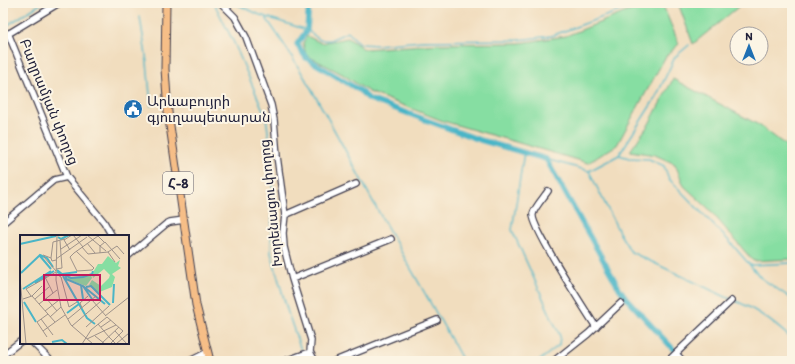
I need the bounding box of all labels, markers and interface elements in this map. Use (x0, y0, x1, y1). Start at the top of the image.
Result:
north arrow (729, 26, 769, 66)
text: N (745, 30, 753, 43)
street label: Բաղրամյան փողոց (16, 36, 82, 168)
place label: Արևաբույրի գյուղապետարան (147, 93, 270, 126)
public building icon: Արևաբույրի գյուղապետարան (122, 98, 144, 120)
street label: Խորենացու փողոց (256, 138, 286, 268)
road number: Հ-8 (163, 172, 193, 194)
inset map (20, 235, 129, 344)

